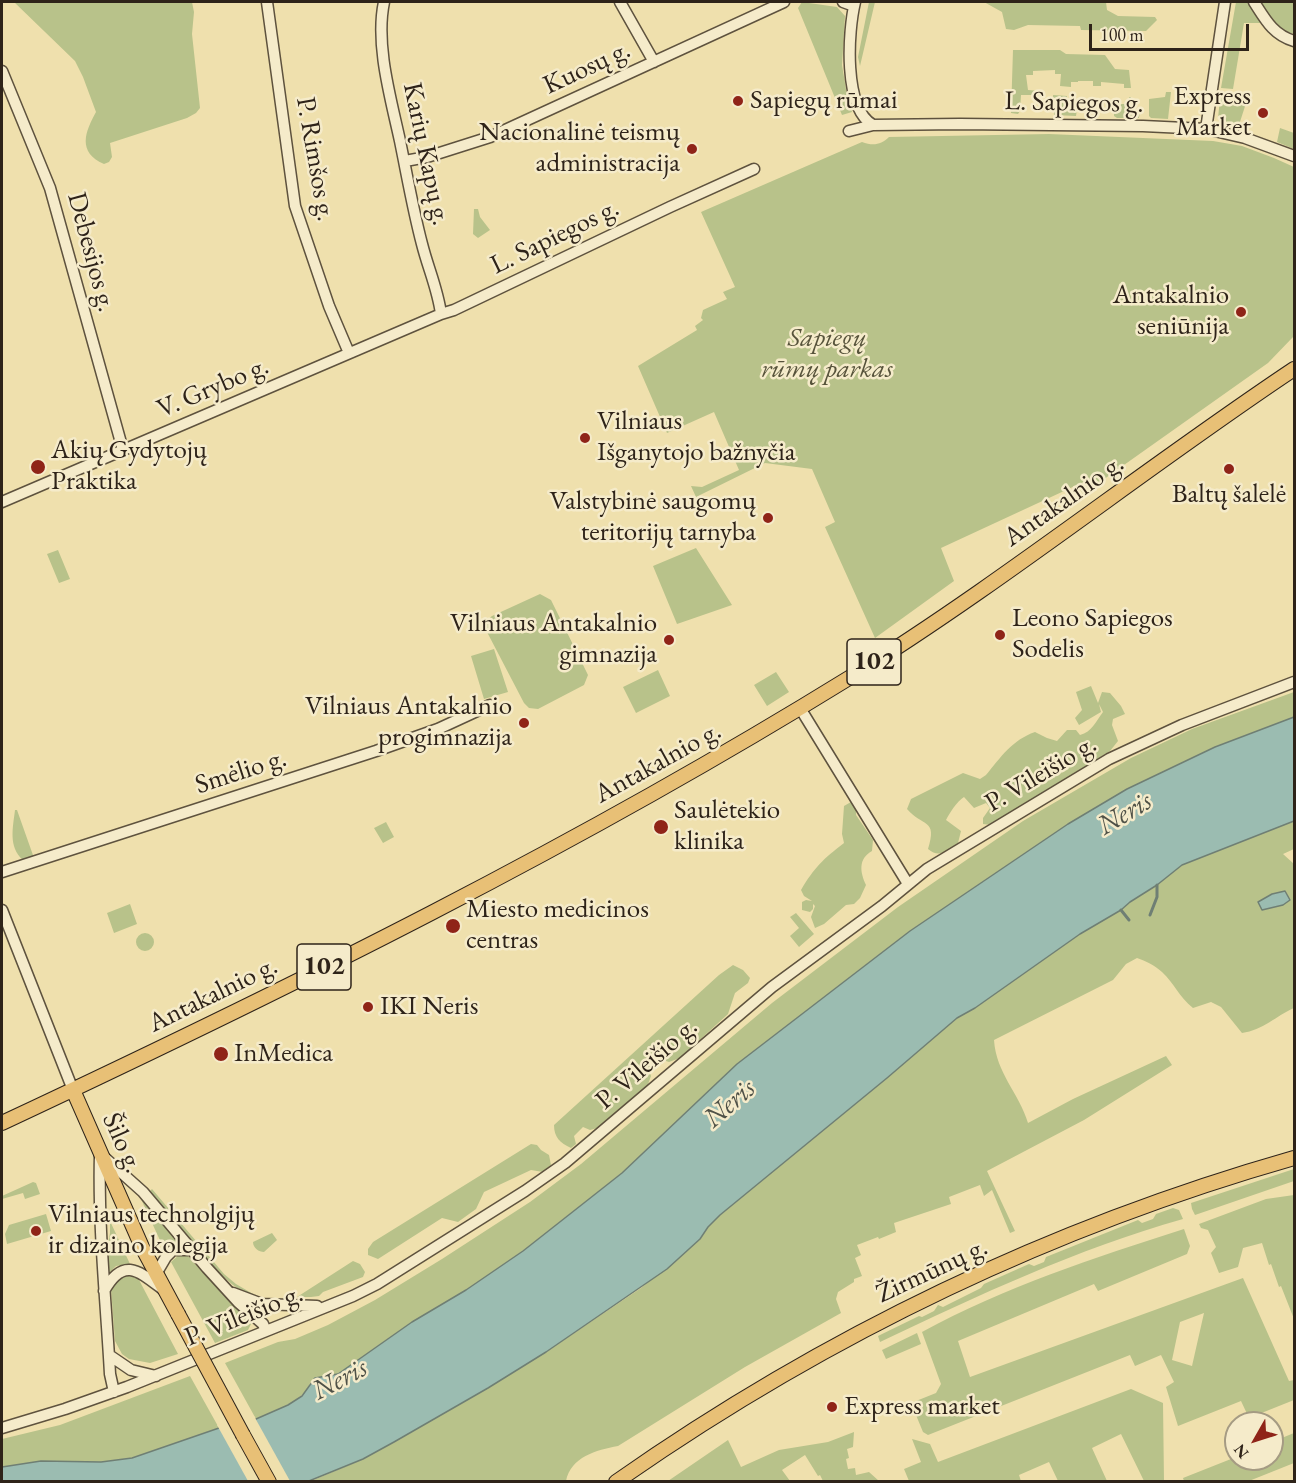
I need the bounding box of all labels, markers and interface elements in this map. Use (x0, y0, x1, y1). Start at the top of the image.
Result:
scale bar (1092, 12, 1252, 50)
text: 100 m (1100, 23, 1144, 46)
street label: Kuosų g. (538, 34, 636, 102)
street label: Karių Kapų g. (395, 80, 457, 228)
place label: Express Market (1173, 81, 1251, 144)
place label: Sapiegų rūmai (750, 85, 898, 117)
street label: L. Sapiegos g. (1004, 86, 1144, 120)
street label: P. Rimšos g. (288, 94, 342, 224)
marker: Sapiegų rūmai (731, 94, 745, 108)
marker: Express Market (1256, 106, 1270, 120)
place label: Nacionalinė teismų administracija (479, 117, 680, 180)
marker: Nacionalinė teismų administracija (685, 142, 699, 156)
street label: Debesijos g. (60, 189, 122, 315)
street label: L. Sapiegos g. (485, 192, 625, 282)
place label: Antakalnio seniūnija (1113, 280, 1229, 343)
marker: Antakalnio seniūnija (1234, 305, 1248, 319)
park label: Sapiegų rūmų parkas (761, 323, 893, 386)
street label: V. Grybo g. (152, 350, 274, 426)
place label: Vilniaus Išganytojo bažnyčia (597, 406, 796, 469)
marker: Vilniaus Išganytojo bažnyčia (578, 431, 592, 445)
place label: Akių Gydytojų Praktika (51, 435, 207, 498)
street label: Antakalnio g. (997, 448, 1131, 554)
marker: Akių Gydytojų Praktika (29, 458, 47, 476)
marker: Baltų šalelė (1222, 462, 1236, 476)
place label: Baltų šalelė (1172, 479, 1286, 511)
place label: Valstybinė saugomų teritorijų tarnyba (550, 486, 756, 549)
marker: Valstybinė saugomų teritorijų tarnyba (761, 511, 775, 525)
place label: Leono Sapiegos Sodelis (1012, 603, 1173, 666)
place label: Vilniaus Antakalnio gimnazija (450, 608, 657, 671)
marker: Leono Sapiegos Sodelis (993, 628, 1007, 642)
marker: Vilniaus Antakalnio gimnazija (662, 633, 676, 647)
road number: 102 (847, 639, 901, 685)
place label: Vilniaus Antakalnio progimnazija (305, 691, 512, 754)
street label: Antakalnio g. (589, 715, 727, 811)
marker: Vilniaus Antakalnio progimnazija (517, 716, 531, 730)
street label: P. Vileišio g. (979, 728, 1103, 820)
street label: Smėlio g. (191, 742, 291, 802)
water label: Neris (1092, 785, 1158, 843)
place label: Saulėtekio klinika (674, 795, 780, 858)
marker: Saulėtekio klinika (652, 818, 670, 836)
place label: Miesto medicinos centras (466, 894, 649, 957)
marker: Miesto medicinos centras (444, 917, 462, 935)
road number: 102 (297, 944, 351, 990)
street label: Antakalnio g. (143, 950, 283, 1040)
place label: IKI Neris (380, 991, 478, 1023)
marker: IKI Neris (361, 1000, 375, 1014)
street label: P. Vileišio g. (589, 1011, 705, 1117)
place label: InMedica (234, 1038, 333, 1070)
marker: InMedica (212, 1045, 230, 1063)
water label: Neris (697, 1072, 763, 1136)
street label: Šilo g. (95, 1108, 149, 1178)
place label: Vilniaus technolgijų ir dizaino kolegija (48, 1199, 255, 1262)
marker: Vilniaus technolgijų ir dizaino kolegija (29, 1224, 43, 1238)
street label: Žirmūnų g. (871, 1231, 993, 1311)
street label: P. Vileišio g. (180, 1278, 308, 1354)
water label: Neris (307, 1352, 373, 1408)
place label: Express market (844, 1391, 1000, 1423)
marker: Express market (825, 1400, 839, 1414)
north arrow (1224, 1411, 1284, 1471)
text: N (1229, 1440, 1253, 1463)

